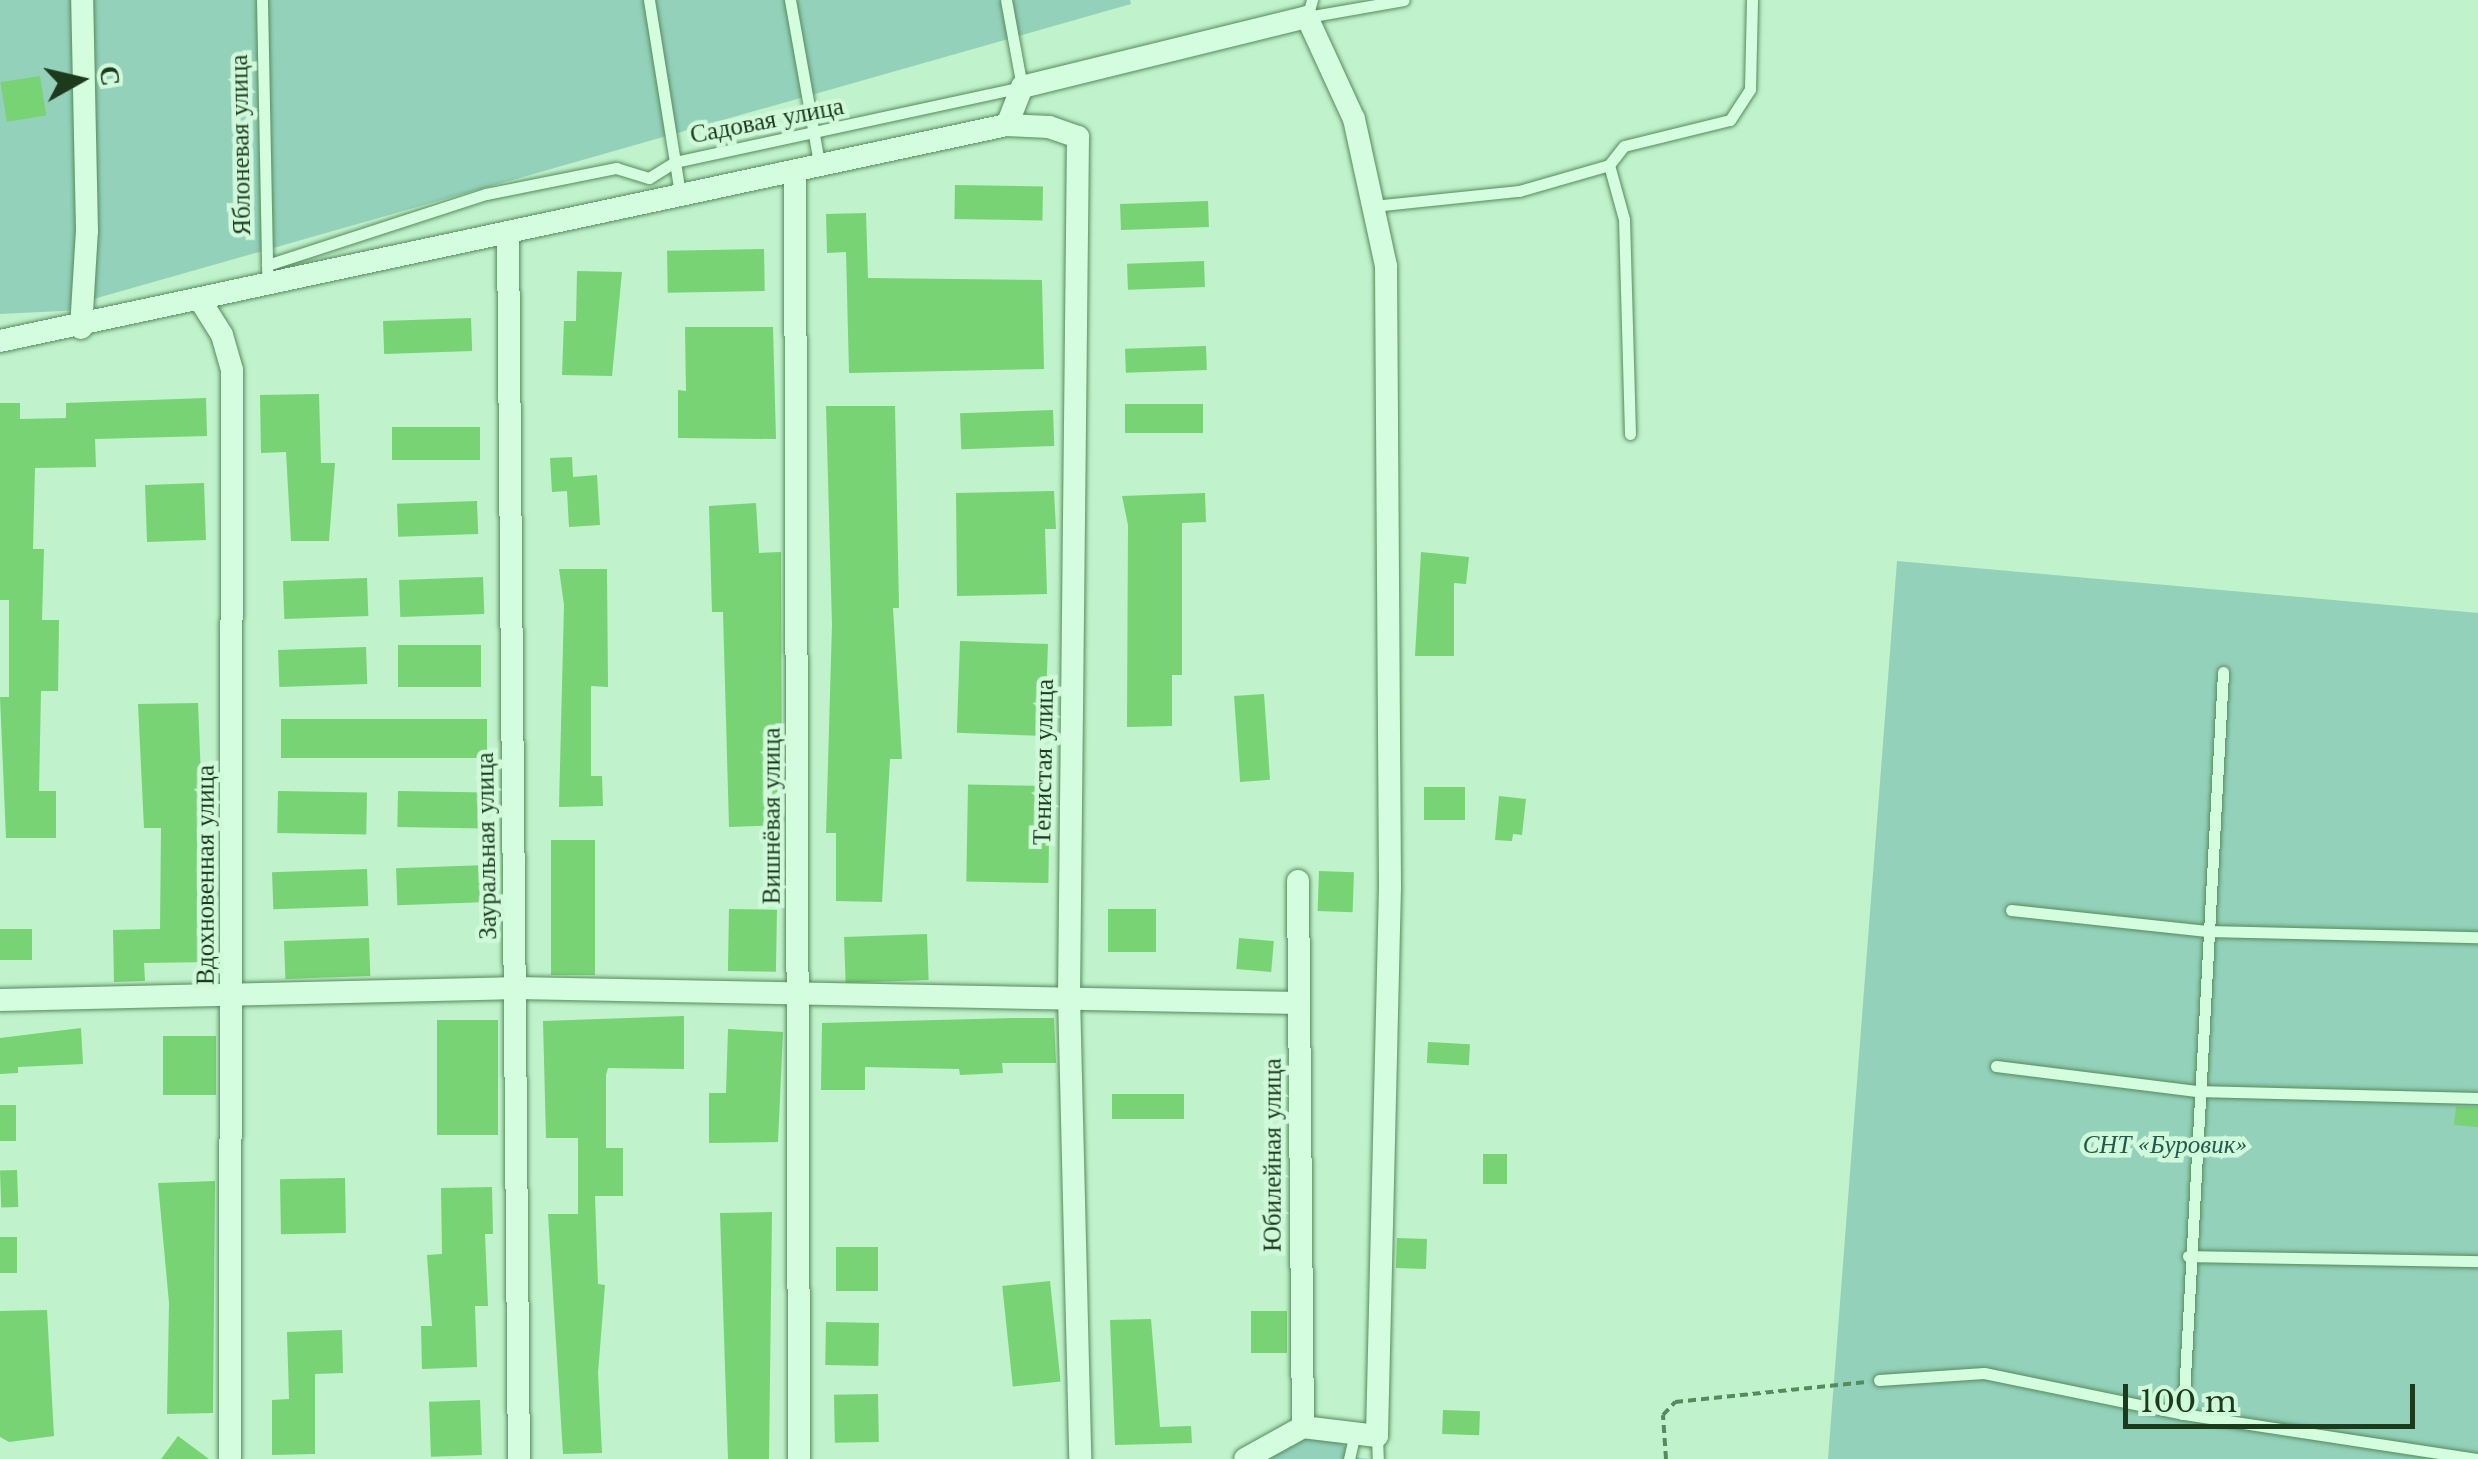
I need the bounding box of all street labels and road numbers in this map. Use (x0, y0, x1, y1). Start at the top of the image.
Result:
street label: Яблоневая улица (224, 54, 258, 236)
street label: Садовая улица (688, 91, 846, 151)
street label: Тенистая улица (1028, 679, 1060, 845)
street label: Вишнёвая улица (757, 728, 787, 904)
street label: Зауральная улица (470, 752, 504, 940)
street label: Вдохновенная улица (191, 765, 221, 985)
street label: Юбилейная улица (1258, 1058, 1288, 1252)

